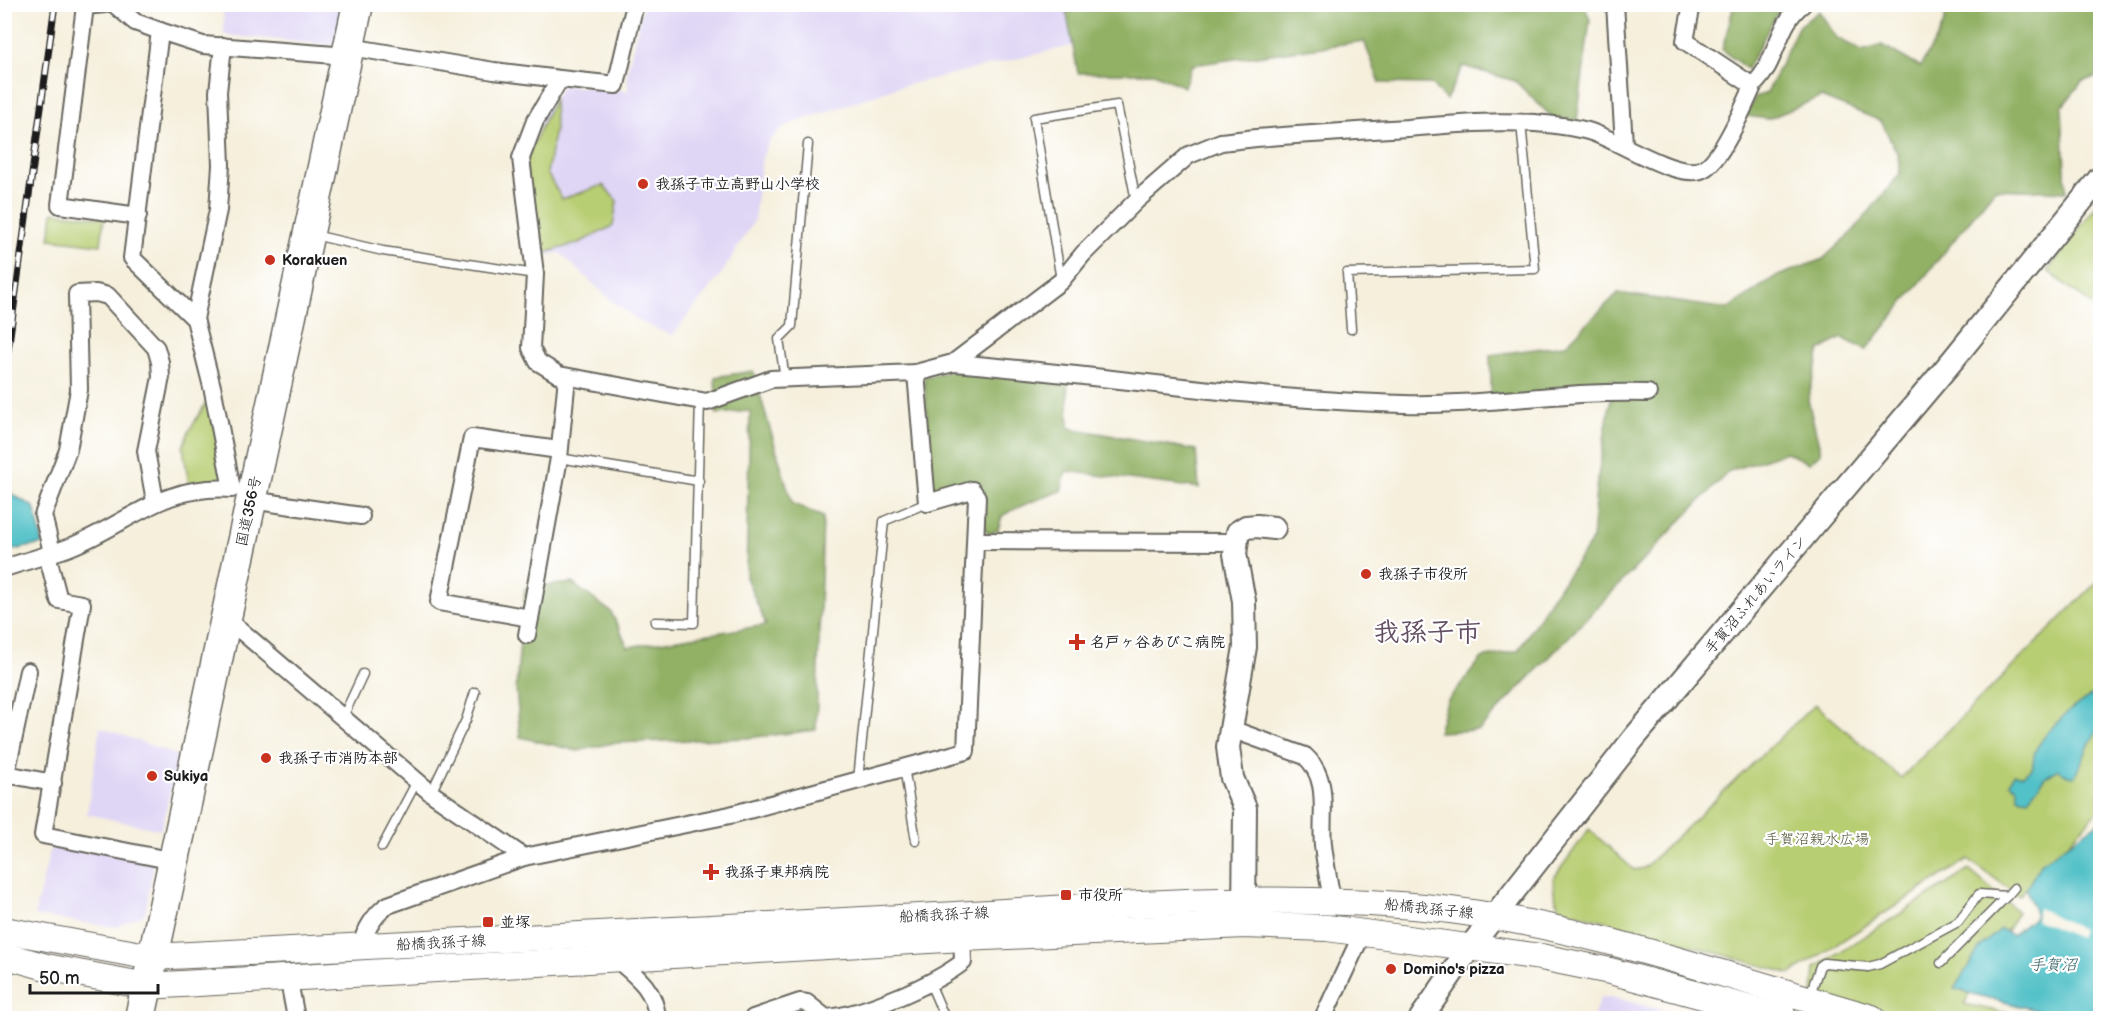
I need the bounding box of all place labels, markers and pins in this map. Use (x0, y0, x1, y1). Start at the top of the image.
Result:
place label: 我孫子市立高野山小学校 (655, 175, 820, 194)
marker: 我孫子市立高野山小学校 (636, 177, 650, 191)
place label: Korakuen (282, 251, 347, 270)
marker: Korakuen (263, 253, 277, 267)
place label: 我孫子市役所 (1378, 565, 1468, 584)
marker: 我孫子市役所 (1359, 567, 1373, 581)
marker: 名戸ヶ谷あびこ病院 (1068, 633, 1086, 651)
place label: 名戸ヶ谷あびこ病院 (1090, 633, 1225, 652)
place label: 我孫子市消防本部 (278, 749, 398, 768)
marker: 我孫子市消防本部 (259, 751, 273, 765)
place label: Sukiya (164, 767, 208, 786)
marker: Sukiya (145, 769, 159, 783)
marker: 我孫子東邦病院 (702, 863, 720, 881)
place label: 我孫子東邦病院 (724, 863, 829, 882)
place label: 市役所 (1078, 886, 1123, 905)
marker: 市役所 (1059, 888, 1073, 902)
place label: 並塚 (500, 913, 530, 932)
marker: 並塚 (481, 915, 495, 929)
place label: Domino's pizza (1403, 960, 1505, 979)
marker: Domino's pizza (1384, 962, 1398, 976)

